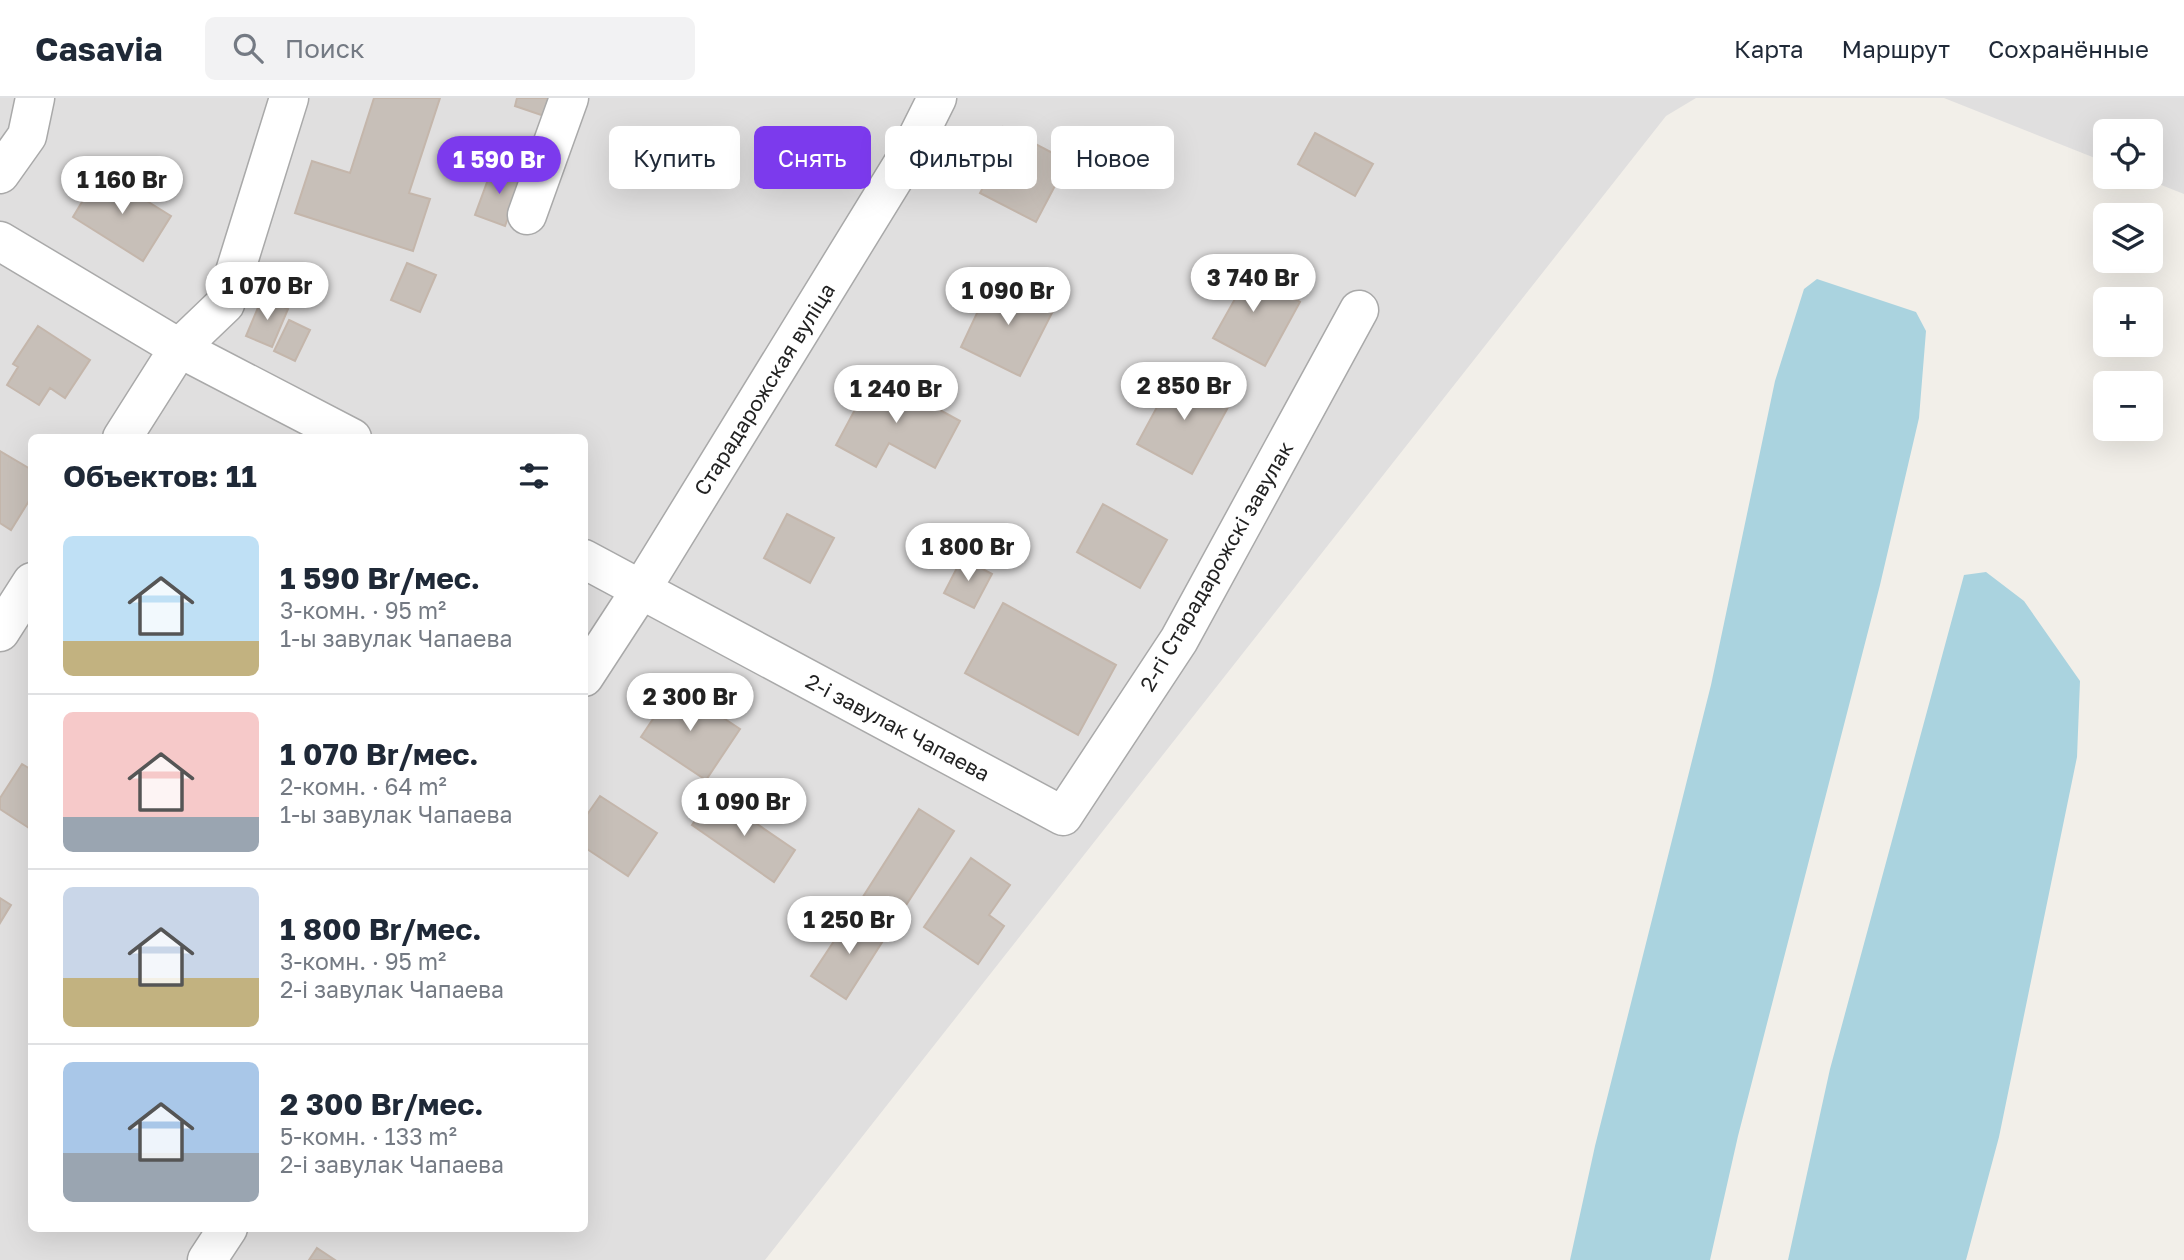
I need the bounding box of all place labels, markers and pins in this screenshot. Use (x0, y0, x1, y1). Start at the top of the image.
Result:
pin: 1 590 Br (427, 136, 571, 196)
pin: 1 160 Br (50, 156, 194, 216)
pin: 3 740 Br (1181, 254, 1325, 314)
pin: 1 070 Br (195, 262, 339, 322)
pin: 1 090 Br (936, 268, 1080, 327)
pin: 2 850 Br (1112, 362, 1256, 422)
pin: 1 240 Br (824, 366, 968, 425)
pin: 1 800 Br (896, 524, 1040, 583)
pin: 2 300 Br (618, 674, 762, 733)
pin: 1 090 Br (672, 778, 816, 838)
pin: 1 250 Br (777, 896, 921, 956)

